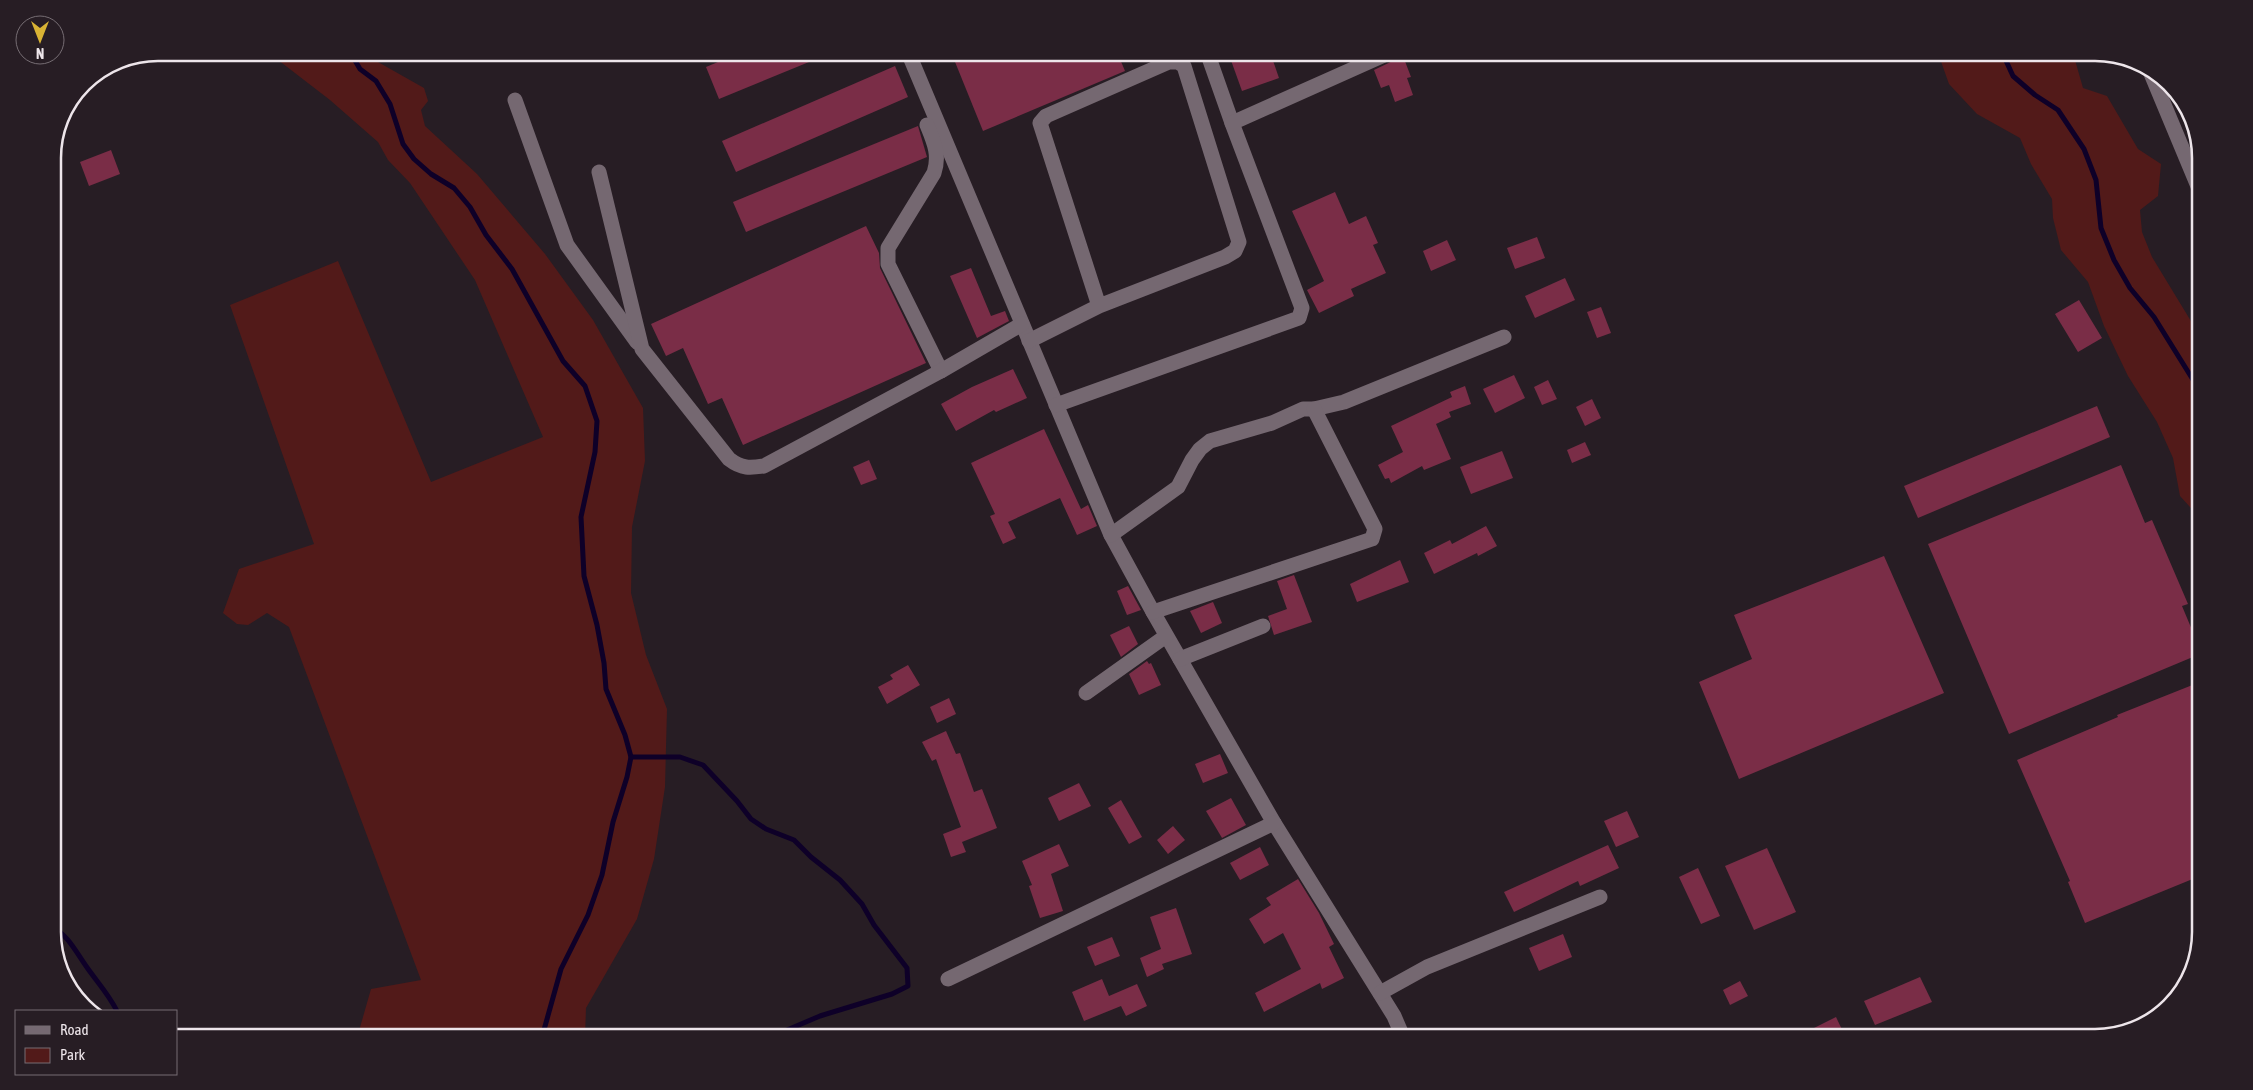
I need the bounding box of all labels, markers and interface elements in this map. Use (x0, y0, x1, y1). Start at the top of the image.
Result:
north arrow (15, 15, 65, 65)
text: N (36, 45, 44, 61)
legend (15, 1010, 178, 1075)
text: Road (60, 1021, 89, 1038)
text: Park (60, 1046, 85, 1063)

